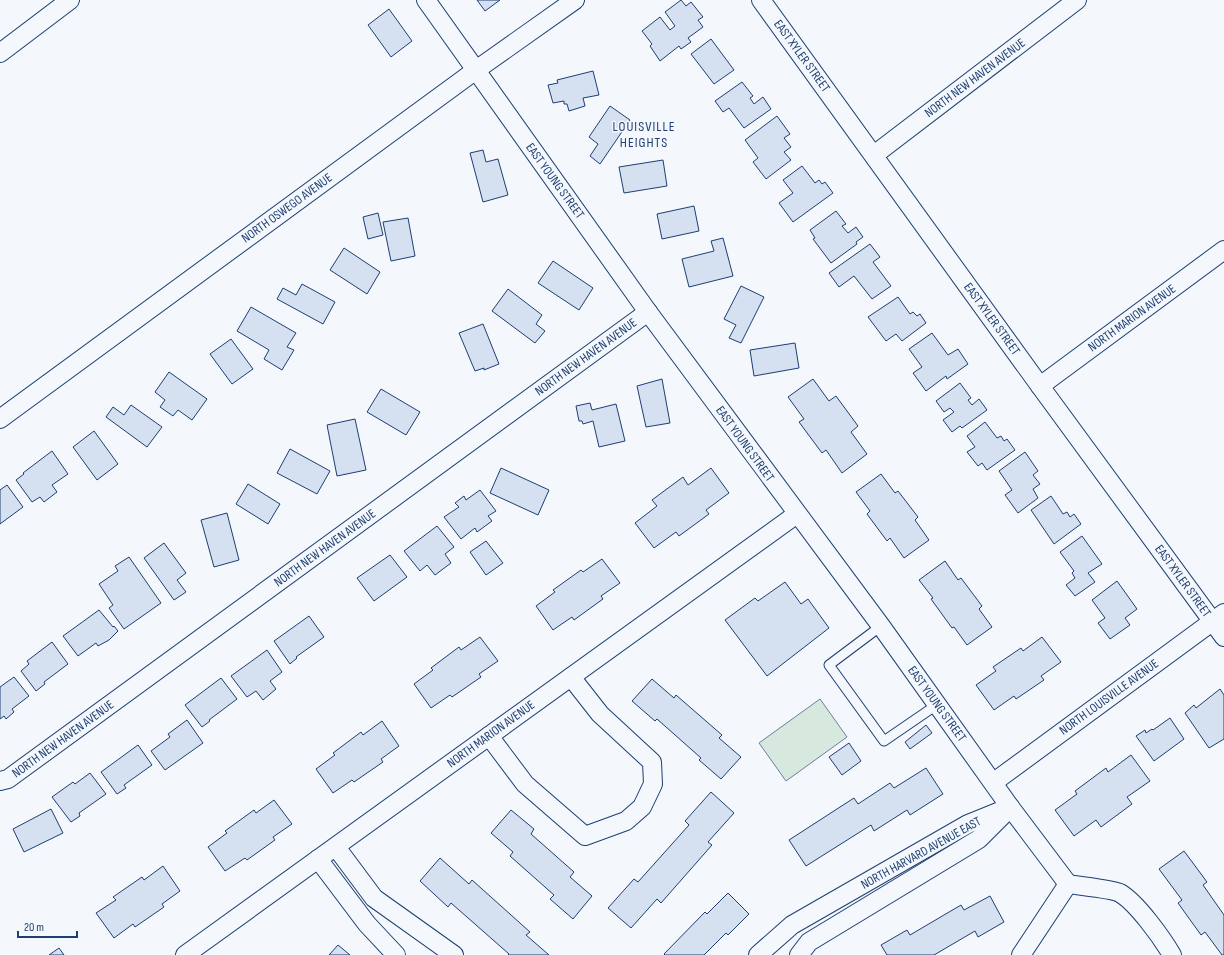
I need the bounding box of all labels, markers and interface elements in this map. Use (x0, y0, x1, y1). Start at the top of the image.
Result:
street label: EAST XYLER STREET (770, 17, 834, 95)
street label: NORTH NEW HAVEN AVENUE (922, 35, 1028, 121)
district label: LOUISVILLE HEIGHTS (613, 118, 675, 151)
street label: EAST YOUNG STREET (522, 140, 588, 222)
street label: NORTH OSWEGO AVENUE (239, 170, 335, 246)
street label: EAST XYLER STREET (960, 280, 1024, 358)
street label: NORTH MARION AVENUE (1085, 281, 1179, 355)
street label: NORTH NEW HAVEN AVENUE (532, 315, 640, 399)
street label: EAST YOUNG STREET (712, 403, 778, 485)
street label: NORTH NEW HAVEN AVENUE (271, 506, 379, 590)
street label: EAST XYLER STREET (1151, 542, 1215, 620)
street label: NORTH LOUISVILLE AVENUE (1056, 656, 1162, 738)
street label: EAST YOUNG STREET (904, 663, 970, 745)
street label: NORTH NEW HAVEN AVENUE (9, 697, 117, 781)
street label: NORTH MARION AVENUE (444, 697, 538, 771)
street label: NORTH HARVARD AVENUE EAST (858, 813, 984, 893)
scale bar (18, 913, 77, 939)
text: 20 m (24, 920, 44, 935)

